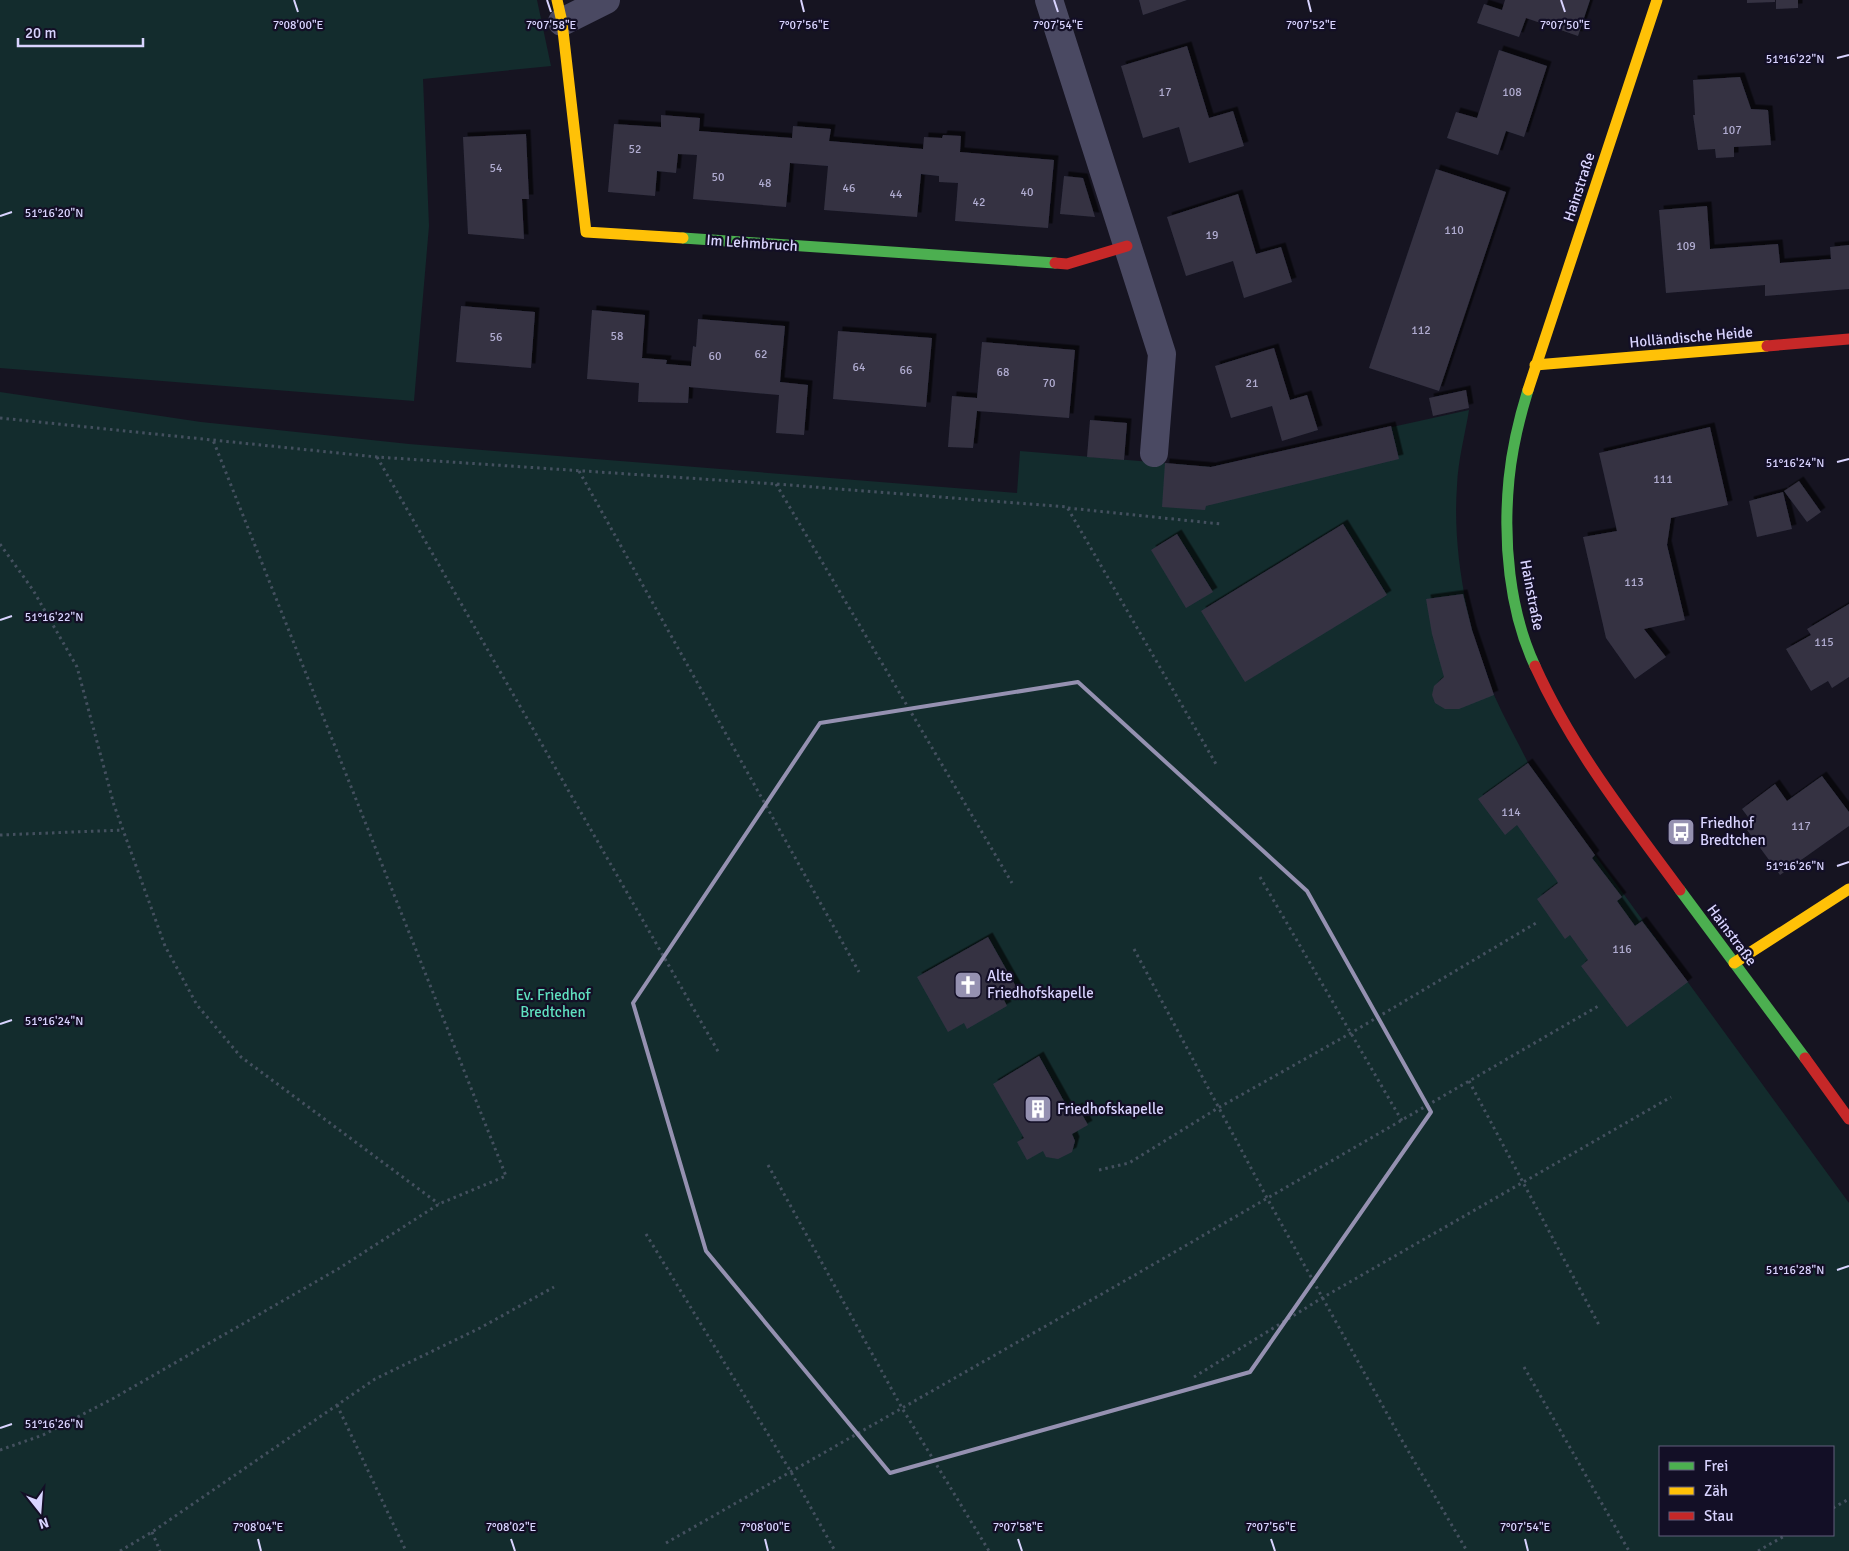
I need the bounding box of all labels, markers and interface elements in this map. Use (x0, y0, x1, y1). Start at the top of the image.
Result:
scale bar (18, 15, 142, 47)
text: 7°08'00"E (273, 18, 324, 33)
text: 7°07'58"E (526, 18, 577, 33)
text: 7°07'56"E (779, 18, 830, 33)
text: 7°07'54"E (1033, 18, 1084, 33)
text: 7°07'52"E (1286, 18, 1337, 33)
text: 7°07'50"E (1540, 18, 1591, 33)
text: 20 m (25, 24, 56, 42)
text: 51°16'22"N (1766, 52, 1824, 67)
house number: 17 (1159, 85, 1171, 100)
house number: 108 (1502, 85, 1522, 100)
house number: 107 (1722, 123, 1742, 138)
house number: 52 (629, 142, 641, 157)
street label: Hainstraße (1559, 150, 1599, 224)
house number: 54 (490, 161, 503, 176)
house number: 50 (712, 170, 724, 185)
house number: 48 (759, 176, 771, 191)
house number: 46 (843, 181, 855, 196)
house number: 40 (1021, 185, 1033, 200)
house number: 44 (890, 187, 903, 202)
house number: 42 (973, 195, 985, 210)
text: 51°16'20"N (25, 206, 83, 221)
house number: 110 (1444, 223, 1464, 238)
house number: 19 (1206, 228, 1218, 243)
street label: Im Lehmbruch (706, 231, 798, 255)
house number: 109 (1676, 239, 1696, 254)
house number: 112 (1411, 323, 1431, 338)
street label: Holländische Heide (1628, 323, 1754, 351)
house number: 58 (611, 329, 623, 344)
house number: 56 (490, 330, 502, 345)
house number: 62 (755, 347, 767, 362)
house number: 60 (709, 349, 721, 364)
house number: 64 (853, 360, 866, 375)
house number: 66 (900, 363, 912, 378)
house number: 68 (997, 365, 1009, 380)
house number: 70 (1043, 376, 1055, 391)
house number: 21 (1246, 376, 1258, 391)
text: 51°16'24"N (1766, 456, 1824, 471)
house number: 111 (1653, 472, 1673, 487)
street label: Hainstraße (1516, 558, 1548, 632)
house number: 113 (1624, 575, 1644, 590)
text: 51°16'22"N (25, 610, 83, 625)
house number: 115 (1814, 635, 1834, 650)
house number: 114 (1501, 805, 1521, 820)
place label: Friedhof Bredtchen (1700, 814, 1766, 849)
bus stop icon: Friedhof Bredtchen (1666, 817, 1696, 847)
house number: 117 (1791, 819, 1811, 834)
text: 51°16'26"N (1766, 859, 1824, 874)
street label: Hainstraße (1703, 901, 1761, 969)
house number: 116 (1612, 942, 1632, 957)
place label: Alte Friedhofskapelle (987, 967, 1094, 1002)
church icon: Alte Friedhofskapelle (953, 970, 983, 1000)
park label: Ev. Friedhof Bredtchen (515, 986, 592, 1021)
text: 51°16'24"N (25, 1014, 83, 1029)
building icon: Friedhofskapelle (1023, 1094, 1053, 1124)
place label: Friedhofskapelle (1057, 1100, 1164, 1118)
text: 51°16'28"N (1766, 1263, 1824, 1278)
text: 51°16'26"N (25, 1417, 83, 1432)
legend (1659, 1446, 1834, 1536)
text: Frei (1704, 1457, 1728, 1475)
text: Zäh (1704, 1482, 1728, 1500)
north arrow (15, 1486, 65, 1536)
text: Stau (1704, 1507, 1733, 1525)
text: N (37, 1513, 51, 1533)
text: 7°08'04"E (233, 1520, 284, 1535)
text: 7°08'02"E (486, 1520, 537, 1535)
text: 7°08'00"E (740, 1520, 791, 1535)
text: 7°07'58"E (993, 1520, 1044, 1535)
text: 7°07'56"E (1246, 1520, 1297, 1535)
text: 7°07'54"E (1500, 1520, 1551, 1535)

